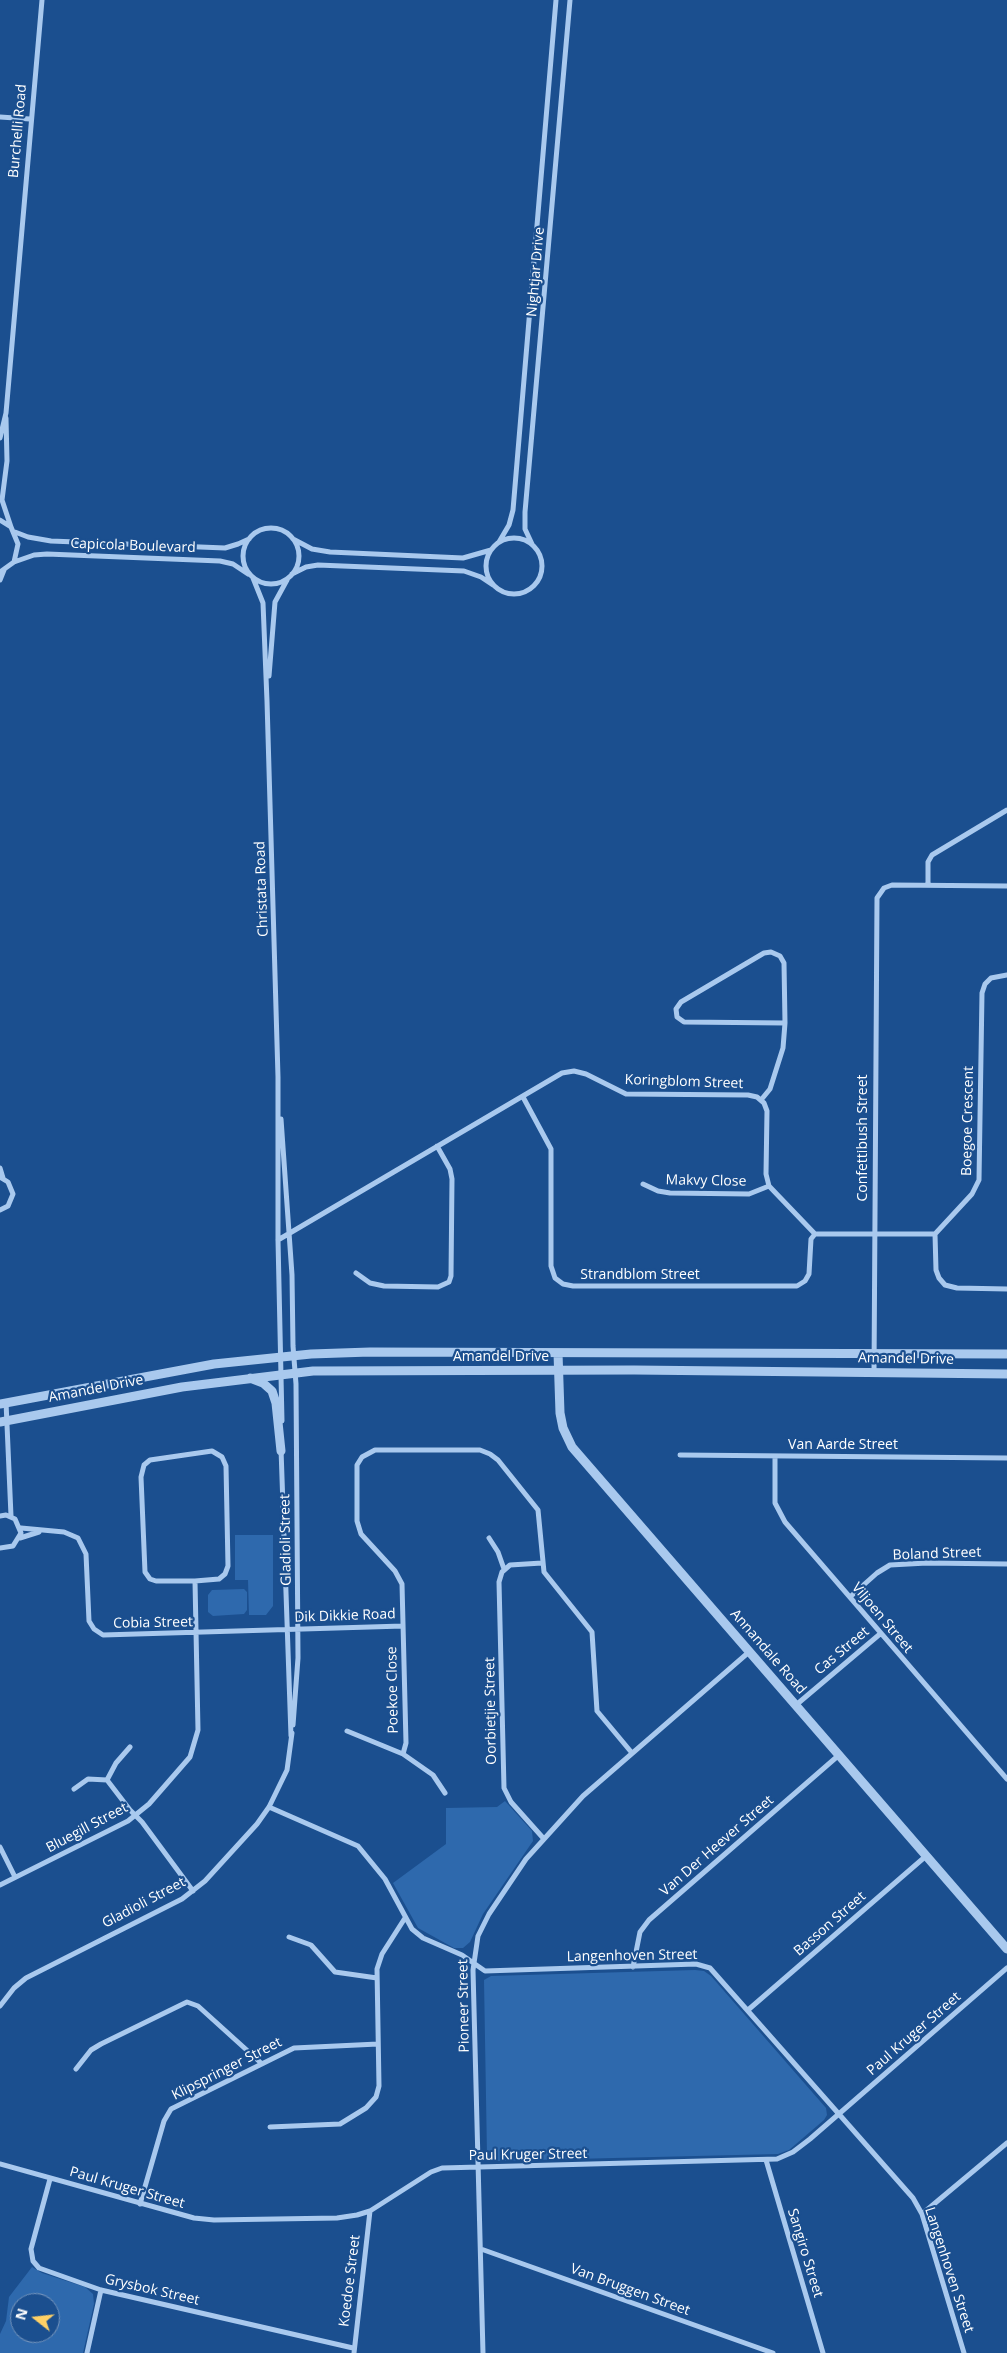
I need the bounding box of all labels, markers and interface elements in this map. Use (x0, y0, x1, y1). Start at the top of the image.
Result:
street label: Burchelli Road (6, 83, 30, 179)
street label: Nightjar Drive (524, 226, 548, 318)
street label: Capicola Boulevard (70, 535, 196, 557)
street label: Christata Road (252, 841, 272, 937)
street label: Boegoe Crescent (959, 1066, 977, 1176)
street label: Koringblom Street (624, 1072, 744, 1092)
street label: Confettibush Street (855, 1074, 871, 1202)
street label: Makvy Close (666, 1172, 746, 1190)
street label: Strandblom Street (580, 1267, 700, 1283)
street label: Amandel Drive (453, 1349, 549, 1365)
street label: Amandel Drive (858, 1350, 954, 1368)
street label: Amandel Drive (47, 1372, 145, 1406)
street label: Van Aarde Street (788, 1437, 898, 1453)
street label: Gladioli Street (277, 1494, 295, 1586)
street label: Boland Street (892, 1544, 982, 1564)
street label: Viljoen Street (848, 1579, 916, 1657)
street label: Dik Dikkie Road (294, 1606, 396, 1626)
street label: Annandale Road (727, 1606, 809, 1698)
street label: Cobia Street (113, 1614, 193, 1632)
street label: Cas Street (811, 1623, 873, 1679)
street label: Poekoe Close (384, 1646, 402, 1734)
street label: Oorbietjie Street (482, 1657, 500, 1765)
street label: Van Der Heever Street (657, 1792, 777, 1900)
street label: Bluegill Street (43, 1799, 131, 1857)
street label: Gladioli Street (100, 1874, 188, 1932)
street label: Basson Street (791, 1888, 869, 1960)
street label: Langenhoven Street (566, 1946, 698, 1966)
street label: Pioneer Street (455, 1959, 473, 2053)
street label: Paul Kruger Street (864, 1989, 964, 2079)
street label: Klipspringer Street (169, 2034, 285, 2104)
street label: Paul Kruger Street (468, 2146, 588, 2164)
street label: Paul Kruger Street (68, 2164, 186, 2212)
street label: Langenhoven Street (921, 2205, 977, 2335)
street label: Sangiro Street (784, 2207, 826, 2299)
street label: Koedoe Street (336, 2234, 364, 2328)
street label: Van Bruggen Street (568, 2261, 692, 2319)
street label: Grysbok Street (103, 2271, 201, 2309)
north arrow (10, 2293, 60, 2343)
text: N (10, 2306, 32, 2322)

